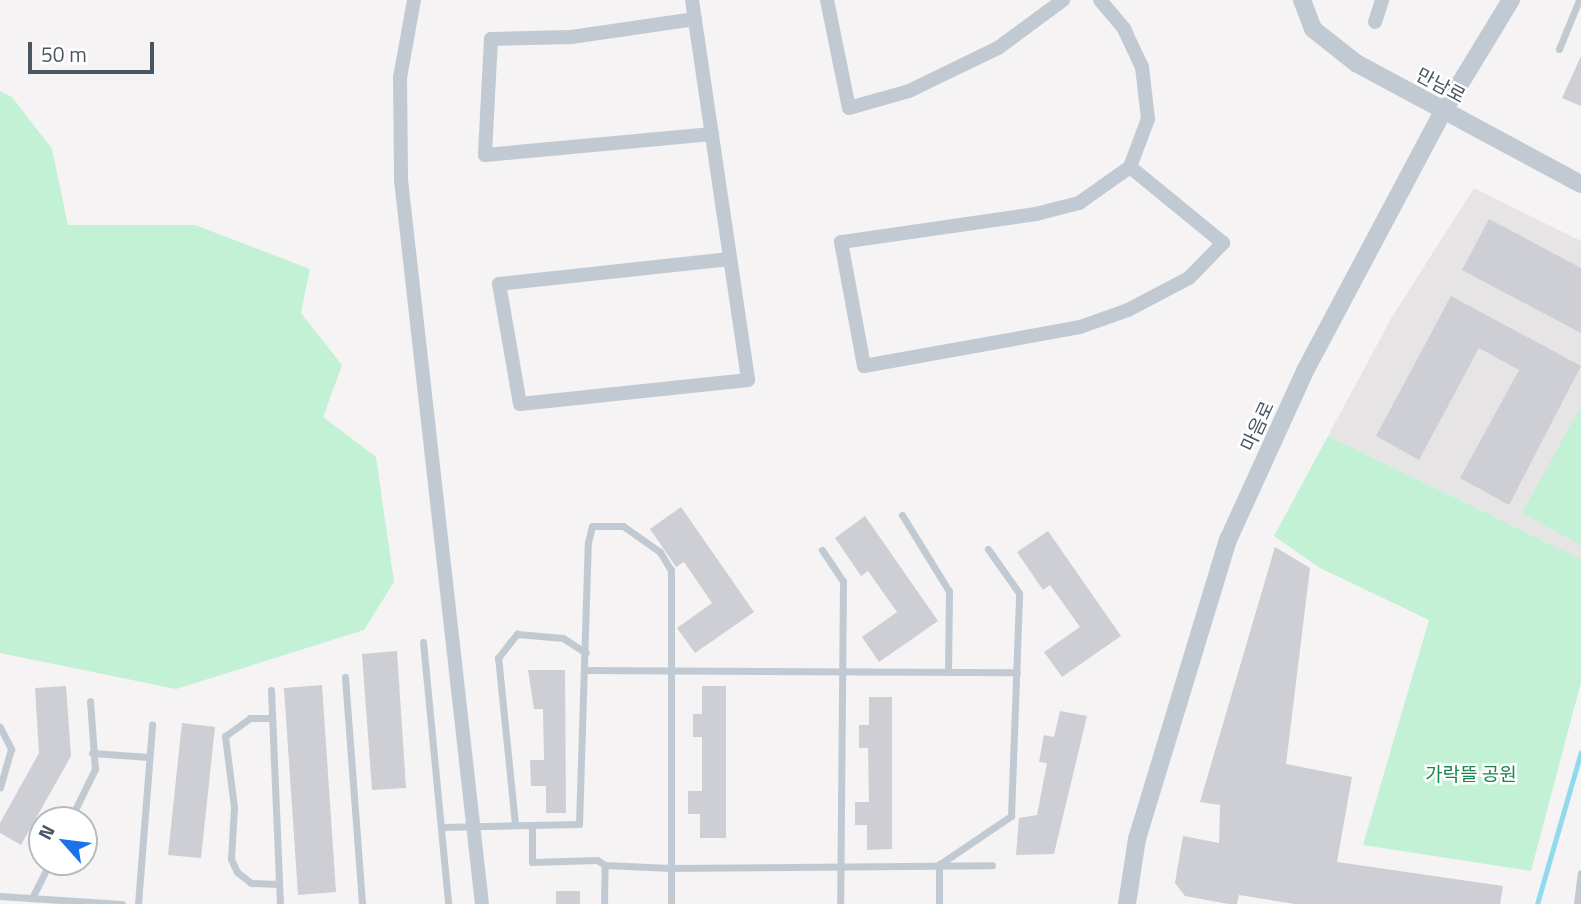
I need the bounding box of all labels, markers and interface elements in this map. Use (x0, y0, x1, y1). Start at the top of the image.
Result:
scale bar (32, 28, 158, 72)
text: 50 m (41, 38, 87, 70)
street label: 만남로 (1412, 63, 1470, 107)
street label: 마음로 (1236, 397, 1278, 455)
park label: 가락뜰 공원 (1425, 763, 1517, 785)
north arrow (28, 806, 98, 876)
text: N (30, 819, 62, 844)

